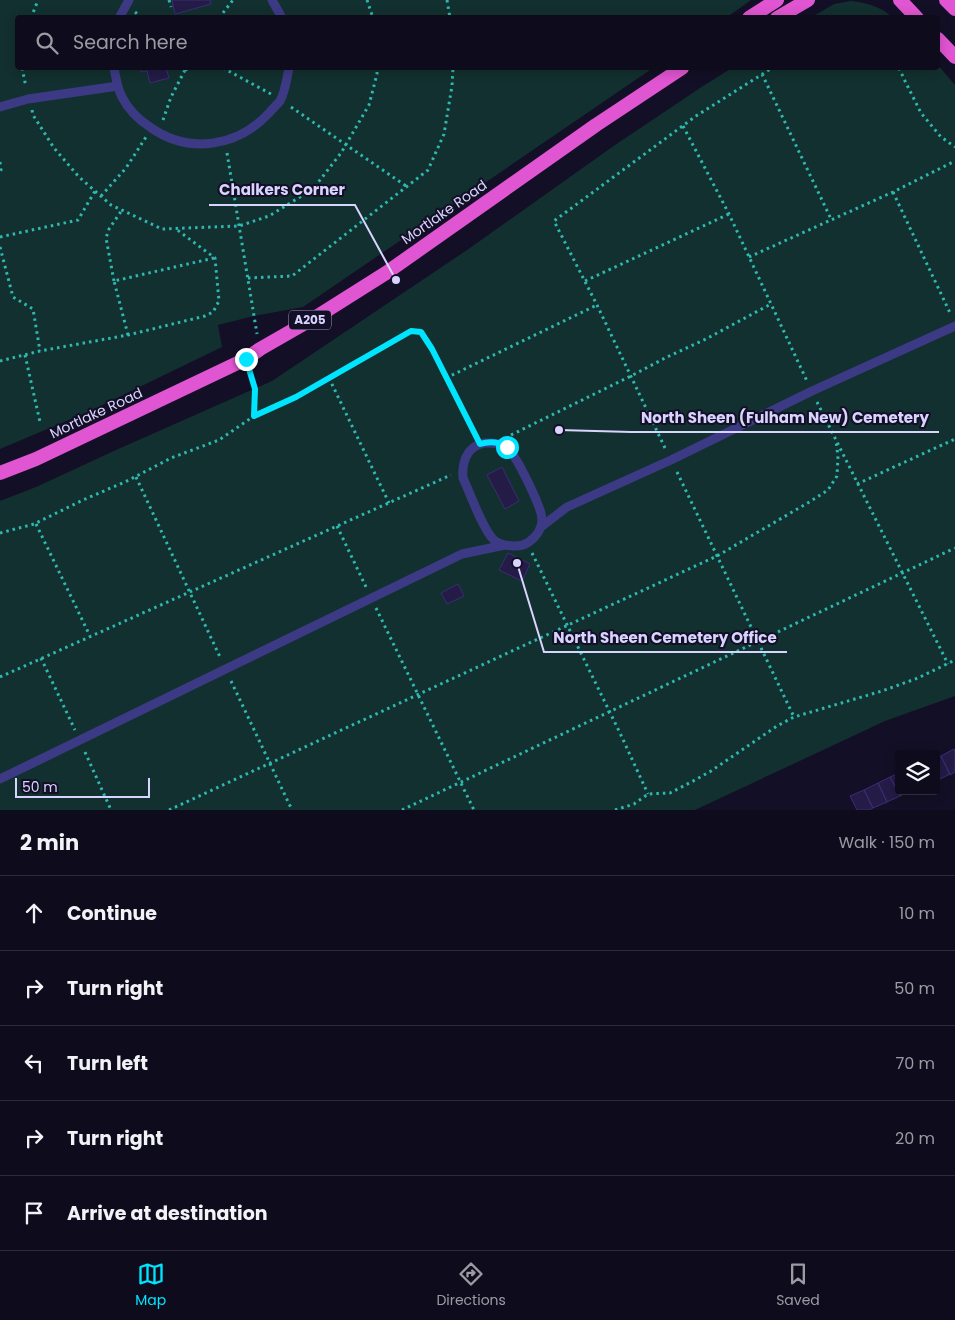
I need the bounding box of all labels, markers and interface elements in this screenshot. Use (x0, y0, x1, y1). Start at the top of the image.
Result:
search box (15, 15, 940, 70)
icon: search (33, 29, 61, 57)
text: Search here (73, 29, 187, 56)
callout: Chalkers Corner (209, 175, 355, 205)
street label: Mortlake Road (397, 175, 491, 249)
text: Chalkers Corner (219, 179, 345, 200)
road number: A205 (289, 310, 331, 330)
route end (235, 348, 258, 371)
street label: Mortlake Road (46, 383, 146, 443)
callout: North Sheen (Fulham New) Cemetery (631, 402, 939, 432)
text: North Sheen (Fulham New) Cemetery (641, 407, 929, 428)
route start (496, 436, 519, 459)
callout: North Sheen Cemetery Office (544, 622, 787, 652)
text: North Sheen Cemetery Office (553, 627, 777, 648)
map controls (895, 750, 940, 795)
button: layers (895, 750, 940, 795)
scale bar (15, 775, 150, 798)
text: 50 m (22, 777, 58, 797)
text: 2 min (20, 828, 79, 857)
text: Walk · 150 m (838, 831, 935, 854)
icon: ahead (20, 899, 48, 927)
text: Continue (67, 900, 157, 927)
text: 10 m (899, 902, 935, 925)
icon: right (20, 974, 48, 1002)
text: Turn right (67, 975, 163, 1002)
text: 50 m (894, 977, 935, 1000)
icon: left (20, 1049, 48, 1077)
text: Turn left (67, 1050, 148, 1077)
text: 70 m (895, 1052, 935, 1075)
icon: right (20, 1124, 48, 1152)
text: Turn right (67, 1125, 163, 1152)
text: 20 m (895, 1127, 935, 1150)
icon: arrive (20, 1199, 48, 1227)
text: Arrive at destination (67, 1200, 268, 1227)
tab: Map (135, 1260, 166, 1311)
tab: Directions (436, 1260, 506, 1311)
tab: Saved (776, 1260, 820, 1311)

